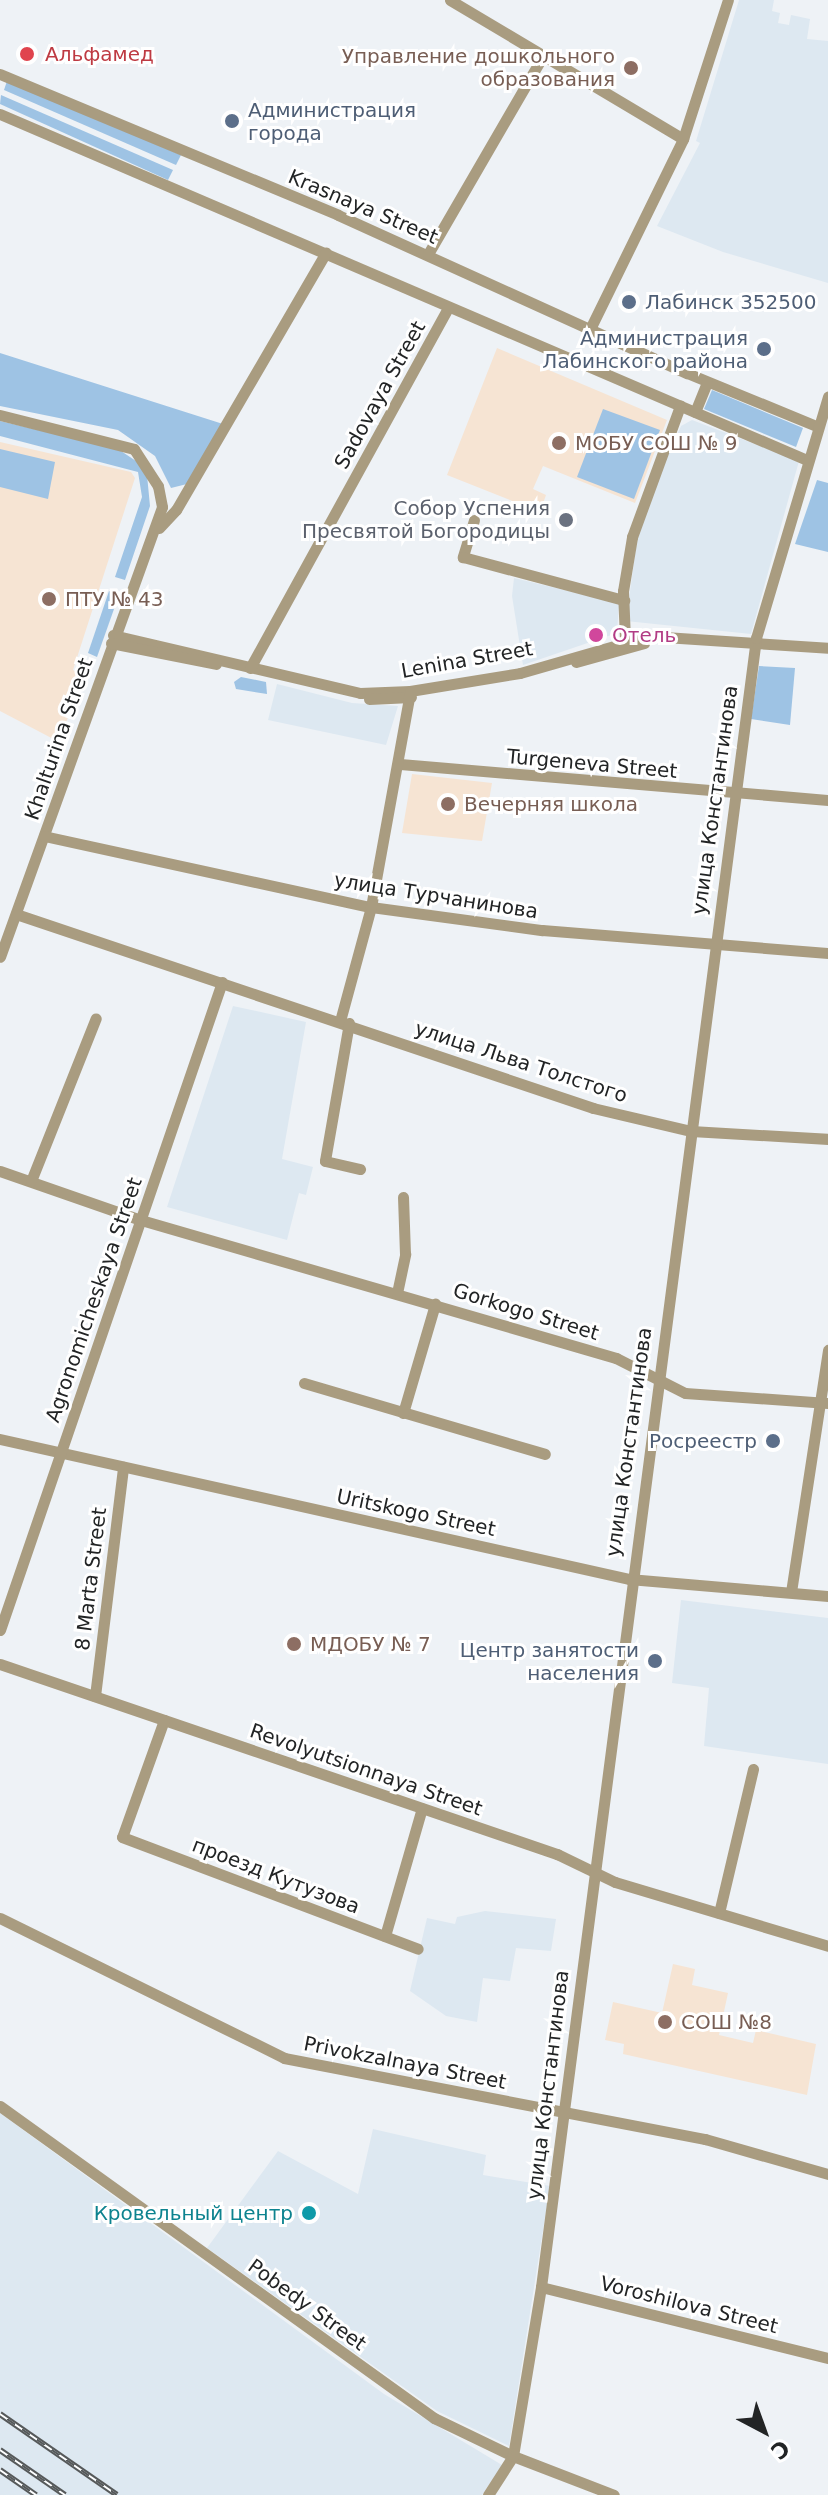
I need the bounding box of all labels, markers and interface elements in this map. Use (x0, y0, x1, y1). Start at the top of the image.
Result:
place label: Альфамед (45, 42, 154, 66)
marker: Альфамед (16, 43, 38, 65)
place label: Управление дошкольного образования (342, 44, 615, 91)
marker: Управление дошкольного образования (622, 59, 640, 77)
place label: Администрация города (248, 98, 416, 145)
marker: Администрация города (223, 112, 241, 130)
street label: Krasnaya Street (285, 165, 441, 249)
place label: Лабинск 352500 (645, 290, 816, 314)
marker: Лабинск 352500 (620, 293, 638, 311)
street label: Sadovaya Street (329, 317, 431, 473)
place label: Администрация Лабинского района (542, 326, 748, 373)
marker: Администрация Лабинского района (755, 340, 773, 358)
place label: МОБУ СОШ № 9 (575, 431, 738, 455)
marker: МОБУ СОШ № 9 (550, 434, 568, 452)
place label: Собор Успения Пресвятой Богородицы (302, 496, 550, 543)
marker: Собор Успения Пресвятой Богородицы (557, 511, 575, 529)
place label: ПТУ № 43 (65, 587, 163, 611)
marker: ПТУ № 43 (40, 590, 58, 608)
place label: Отель (612, 623, 676, 647)
marker: Отель (587, 626, 605, 644)
street label: Lenina Street (399, 637, 535, 683)
street label: Khalturina Street (20, 655, 98, 823)
street label: улица Константинова (687, 684, 743, 916)
street label: Turgeneva Street (506, 745, 678, 783)
place label: Вечерняя школа (464, 792, 638, 816)
marker: Вечерняя школа (439, 795, 457, 813)
street label: улица Турчанинова (332, 868, 540, 924)
street label: улица Льва Толстого (412, 1016, 630, 1108)
street label: Agronomicheskaya Street (41, 1174, 147, 1426)
street label: Gorkogo Street (450, 1278, 602, 1346)
street label: улица Константинова (601, 1326, 657, 1558)
place label: Росреестр (649, 1429, 757, 1453)
marker: Росреестр (764, 1432, 782, 1450)
street label: Uritskogo Street (334, 1484, 498, 1542)
street label: 8 Marta Street (70, 1506, 112, 1652)
place label: МДОБУ № 7 (310, 1632, 431, 1656)
marker: МДОБУ № 7 (285, 1635, 303, 1653)
place label: Центр занятости населения (460, 1638, 639, 1685)
marker: Центр занятости населения (646, 1652, 664, 1670)
street label: Revolyutsionnaya Street (247, 1719, 485, 1821)
street label: проезд Кутузова (189, 1833, 363, 1919)
street label: улица Константинова (522, 1969, 574, 2201)
place label: СОШ №8 (681, 2010, 772, 2034)
marker: СОШ №8 (656, 2013, 674, 2031)
street label: Privokzalnaya Street (302, 2032, 508, 2094)
place label: Кровельный центр (94, 2201, 293, 2225)
marker: Кровельный центр (300, 2204, 318, 2222)
street label: Pobedy Street (243, 2254, 371, 2356)
street label: Voroshilova Street (598, 2271, 780, 2339)
north arrow (724, 2391, 804, 2471)
text: С (766, 2435, 794, 2464)

